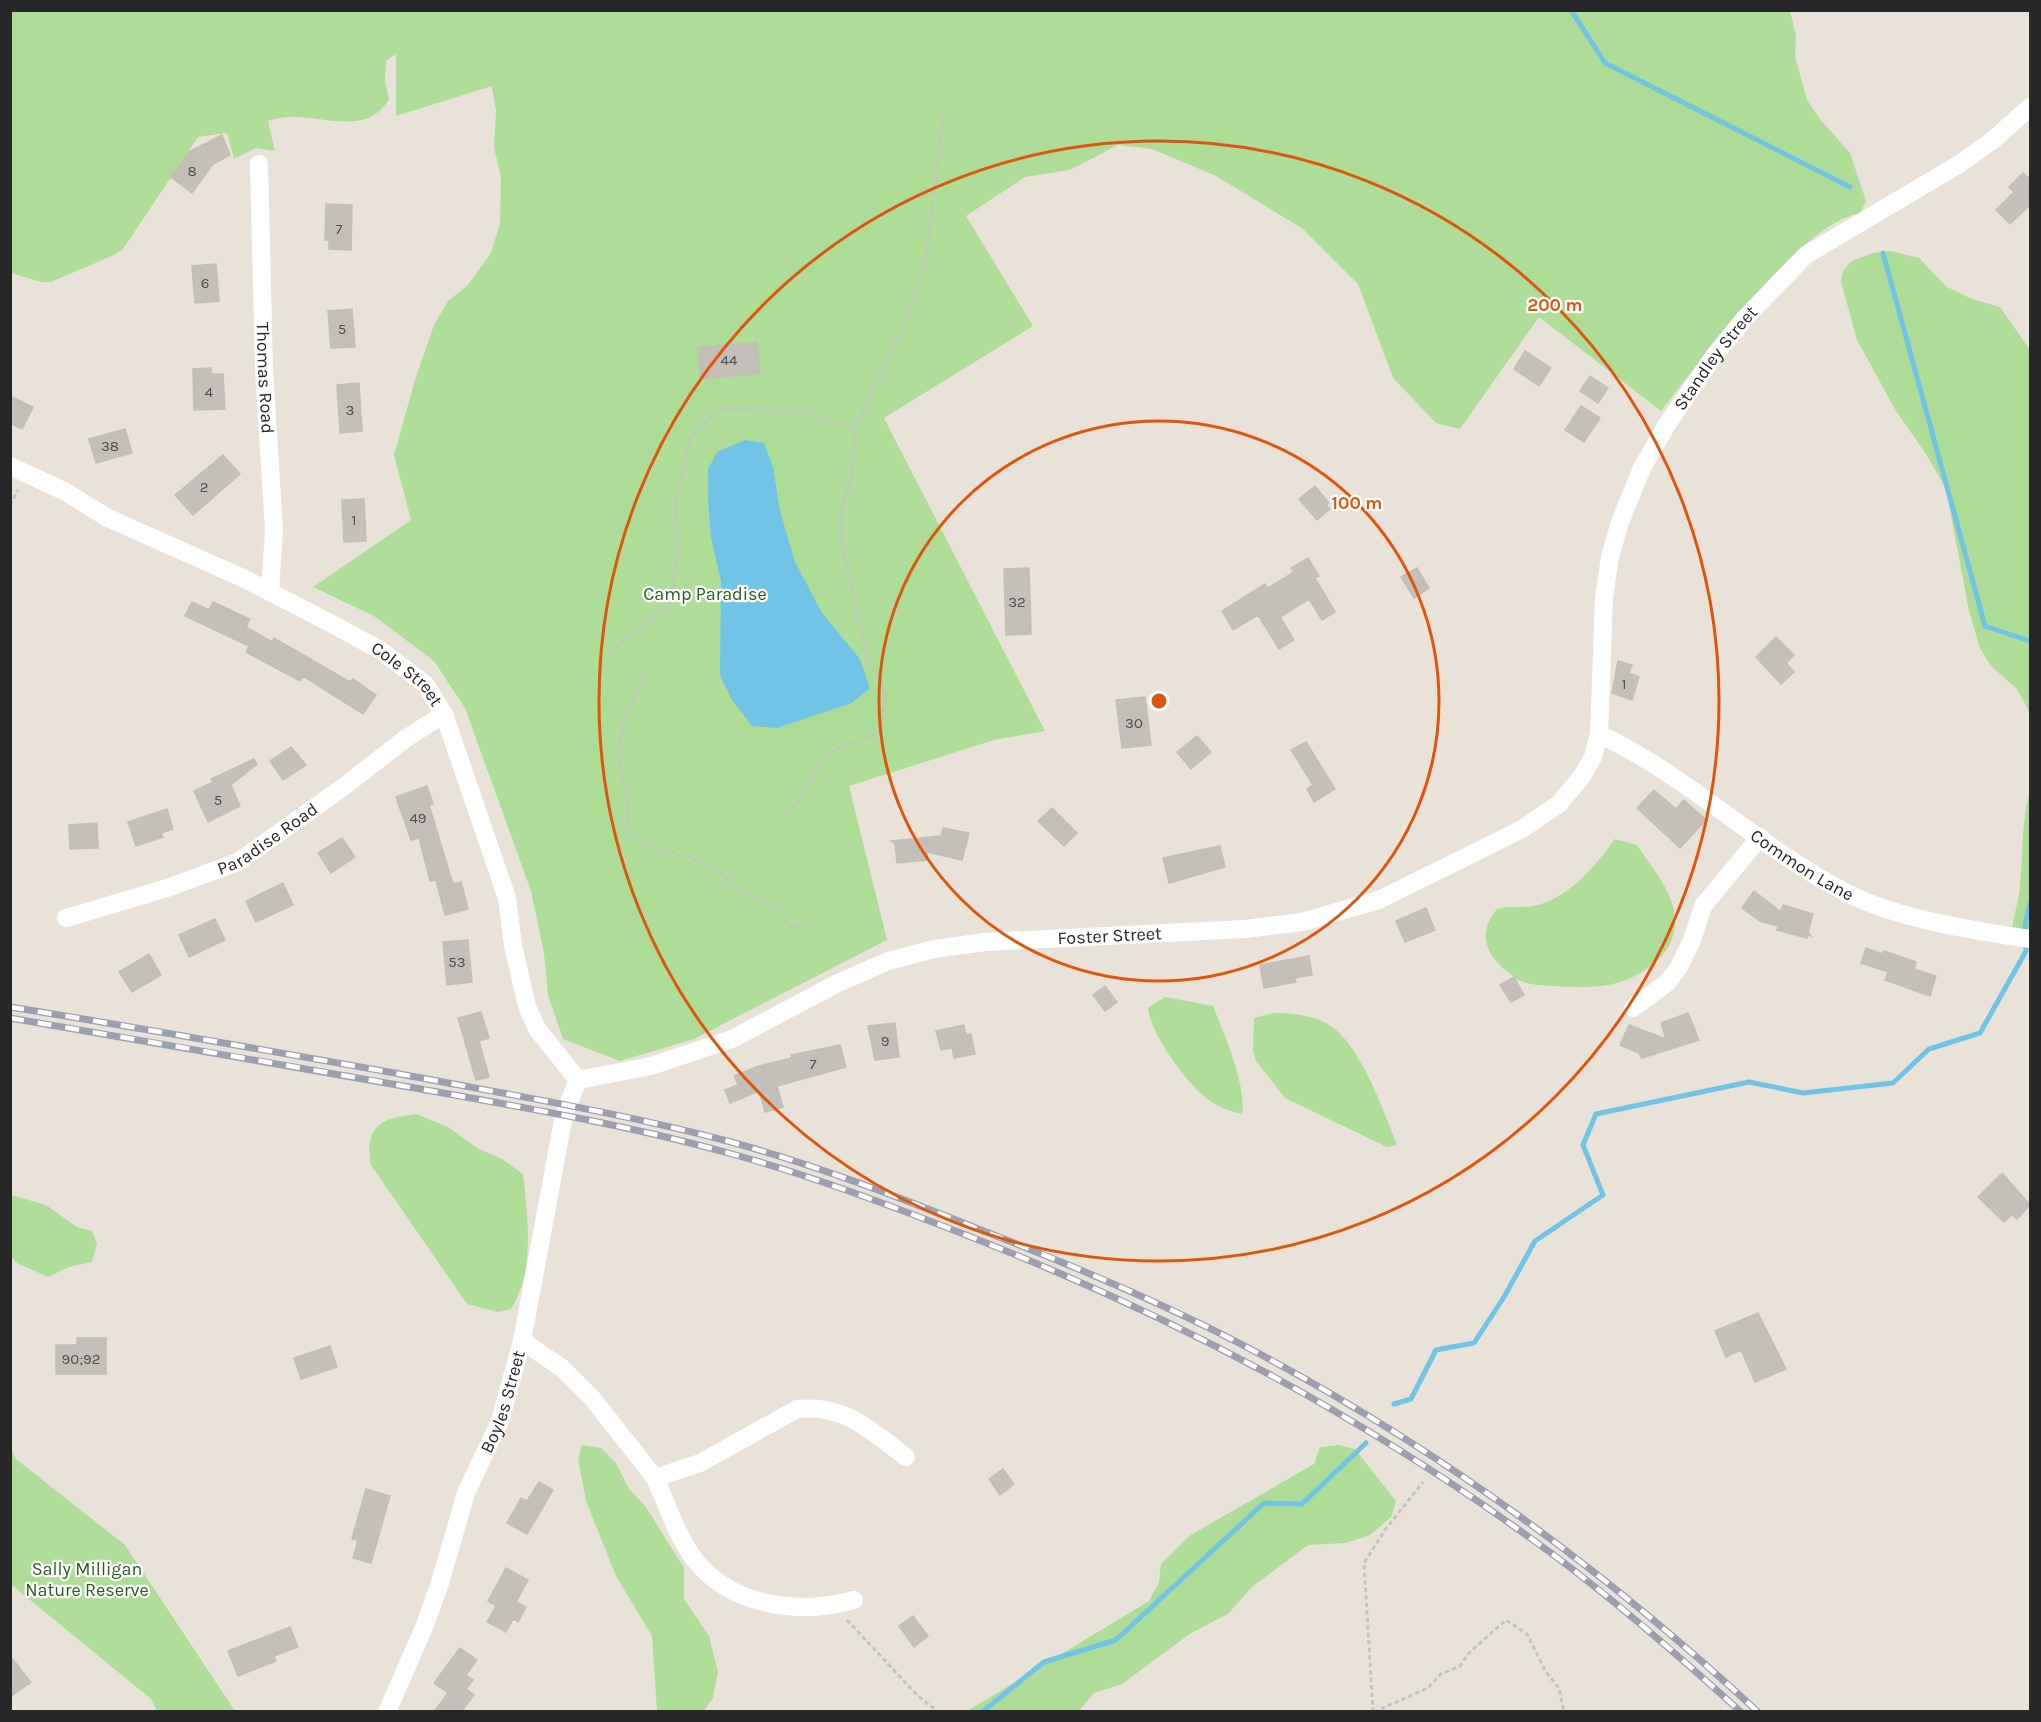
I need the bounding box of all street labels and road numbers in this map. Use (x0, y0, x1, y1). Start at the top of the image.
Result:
street label: Standley Street (1669, 301, 1762, 415)
street label: Thomas Road (252, 322, 279, 434)
street label: Cole Street (368, 636, 447, 711)
street label: Paradise Road (214, 798, 322, 880)
street label: Common Lane (1746, 824, 1857, 906)
street label: Foster Street (1057, 922, 1163, 949)
street label: Boyles Street (475, 1348, 530, 1457)

